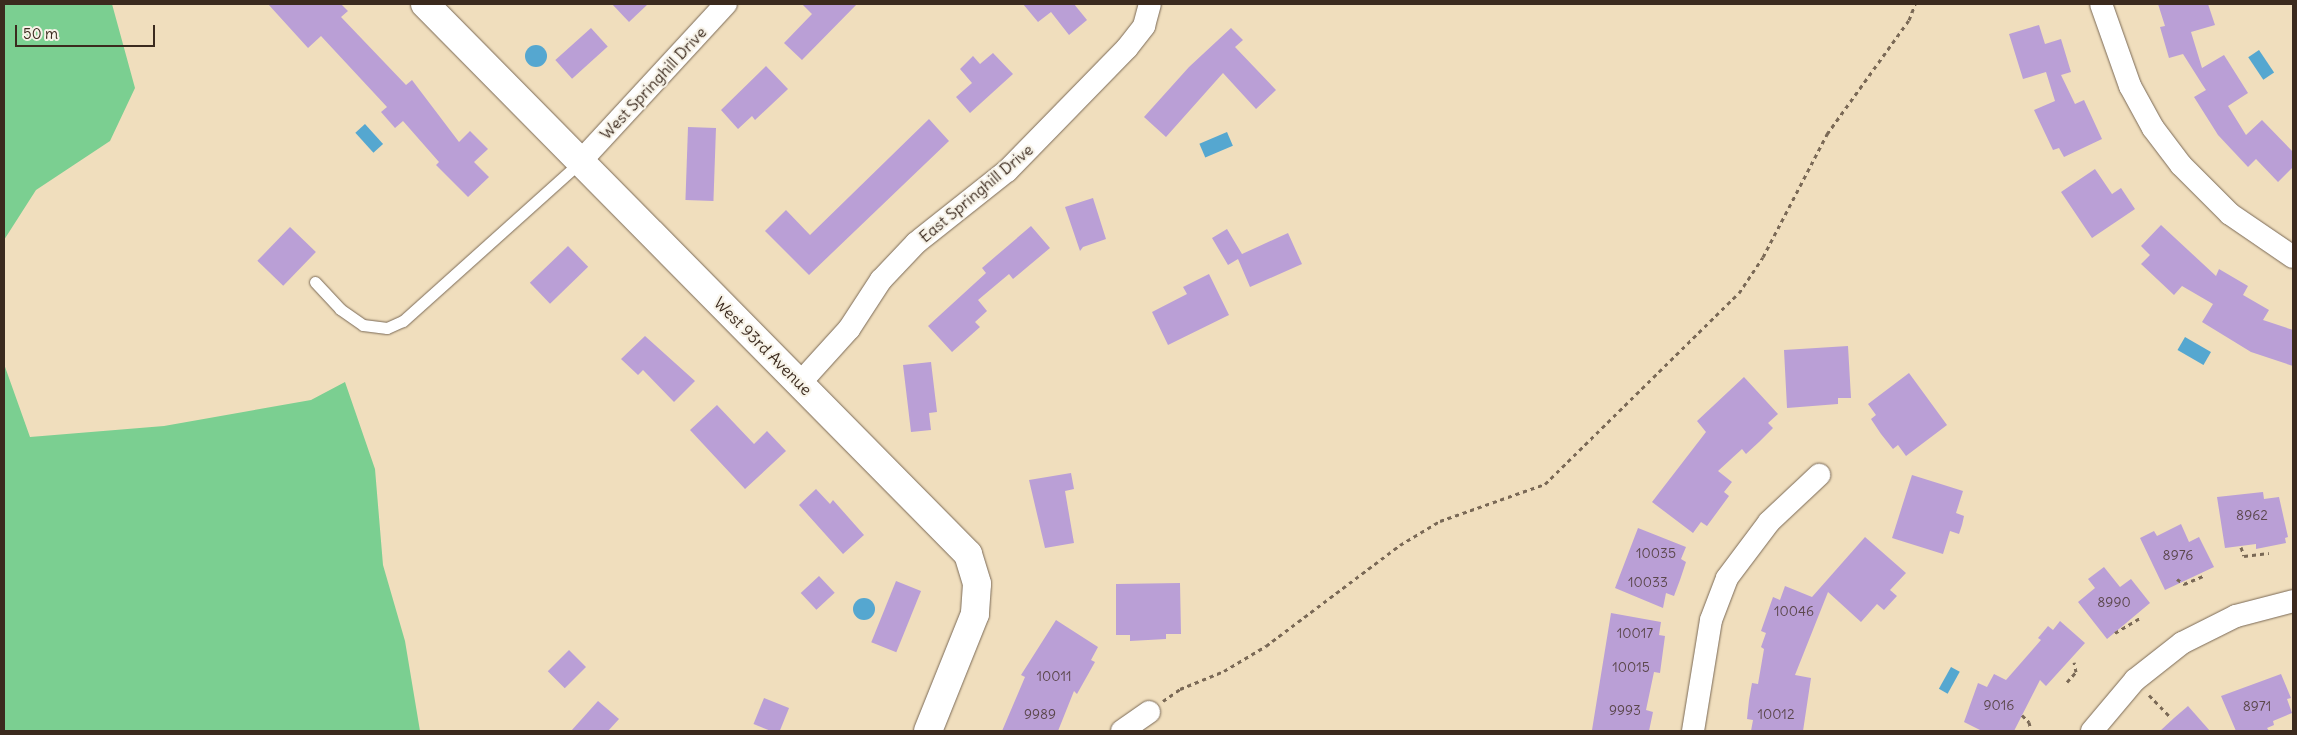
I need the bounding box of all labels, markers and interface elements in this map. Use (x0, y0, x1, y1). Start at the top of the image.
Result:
scale bar (18, 15, 158, 47)
street label: West Springhill Drive (596, 23, 710, 143)
text: 50 m (23, 24, 58, 43)
street label: East Springhill Drive (915, 140, 1037, 246)
street label: West 93rd Avenue (710, 293, 816, 399)
house number: 8962 (2236, 507, 2268, 523)
house number: 10035 (1636, 545, 1676, 561)
house number: 8976 (2163, 547, 2193, 563)
house number: 10033 (1628, 574, 1668, 590)
house number: 8990 (2097, 594, 2131, 610)
house number: 10046 (1774, 603, 1814, 619)
house number: 10017 (1617, 625, 1653, 641)
house number: 10015 (1612, 659, 1650, 675)
house number: 10011 (1036, 668, 1072, 684)
house number: 9016 (1984, 697, 2014, 713)
house number: 8971 (2243, 698, 2271, 714)
house number: 9993 (1609, 702, 1641, 718)
house number: 9989 (1024, 706, 1056, 722)
house number: 10012 (1757, 706, 1795, 722)

